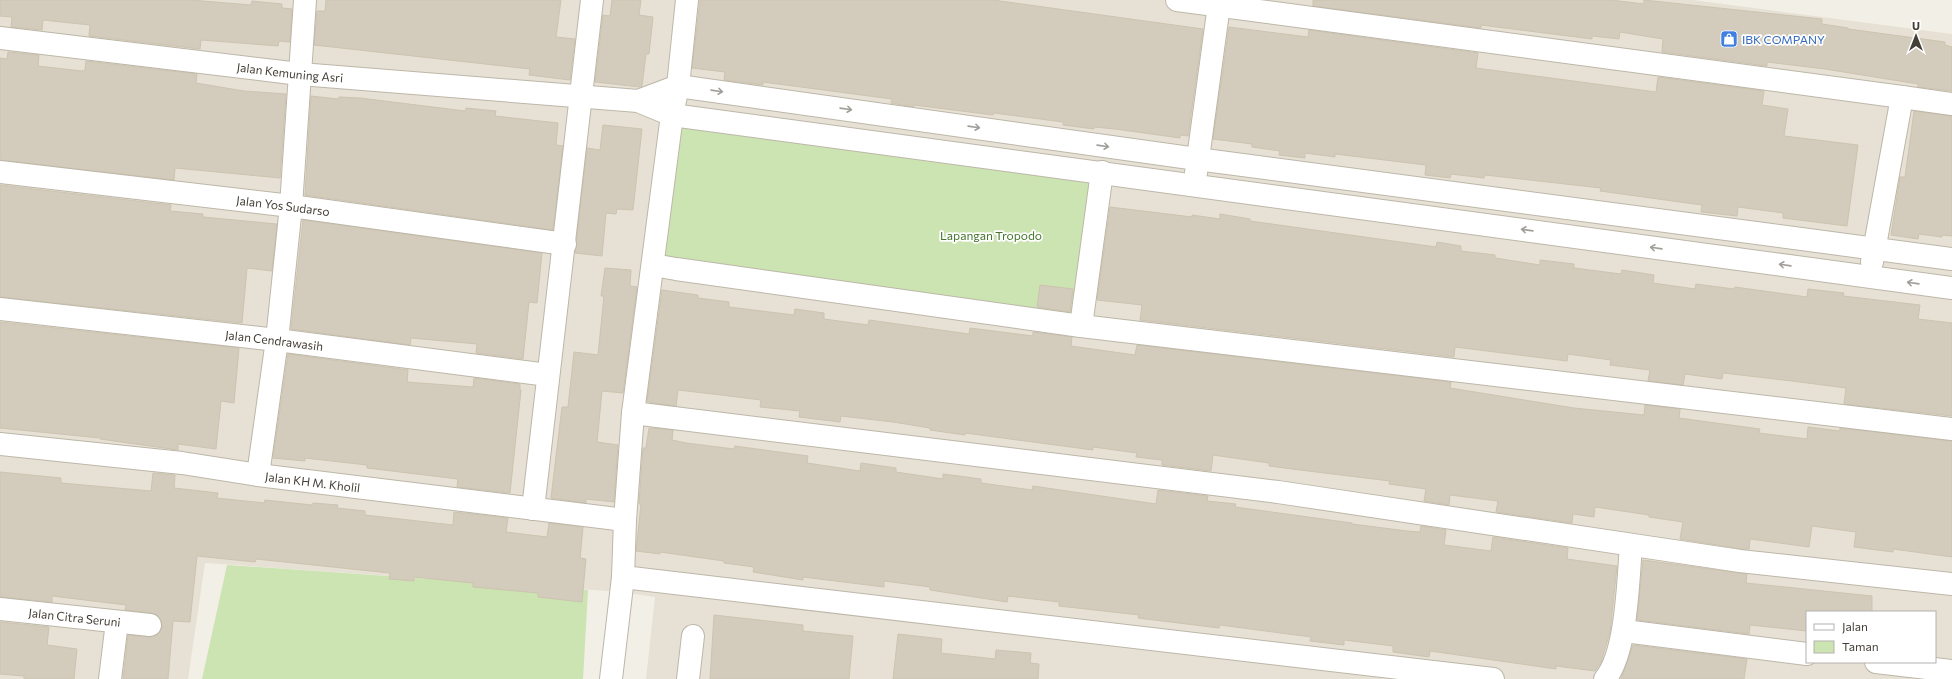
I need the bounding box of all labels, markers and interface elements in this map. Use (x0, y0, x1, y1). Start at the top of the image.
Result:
north arrow (1896, 16, 1936, 56)
text: U (1912, 19, 1920, 32)
shop icon: IBK COMPANY (1719, 29, 1739, 49)
place label: IBK COMPANY (1742, 32, 1825, 46)
street label: Jalan Kemuning Asri (236, 59, 344, 84)
one-way arrow (710, 87, 723, 95)
one-way arrow (839, 105, 852, 113)
one-way arrow (967, 123, 980, 131)
one-way arrow (1096, 142, 1109, 149)
street label: Jalan Yos Sudarso (235, 193, 331, 218)
one-way arrow (1521, 226, 1534, 234)
park label: Lapangan Tropodo (940, 228, 1042, 242)
one-way arrow (1650, 244, 1663, 252)
one-way arrow (1779, 261, 1792, 269)
one-way arrow (1907, 279, 1920, 287)
street label: Jalan Cendrawasih (224, 327, 324, 353)
street label: Jalan KH M. Kholil (264, 469, 361, 494)
street label: Jalan Citra Seruni (28, 605, 121, 629)
legend (1806, 611, 1936, 663)
text: Jalan (1842, 619, 1868, 634)
text: Taman (1842, 639, 1879, 653)

